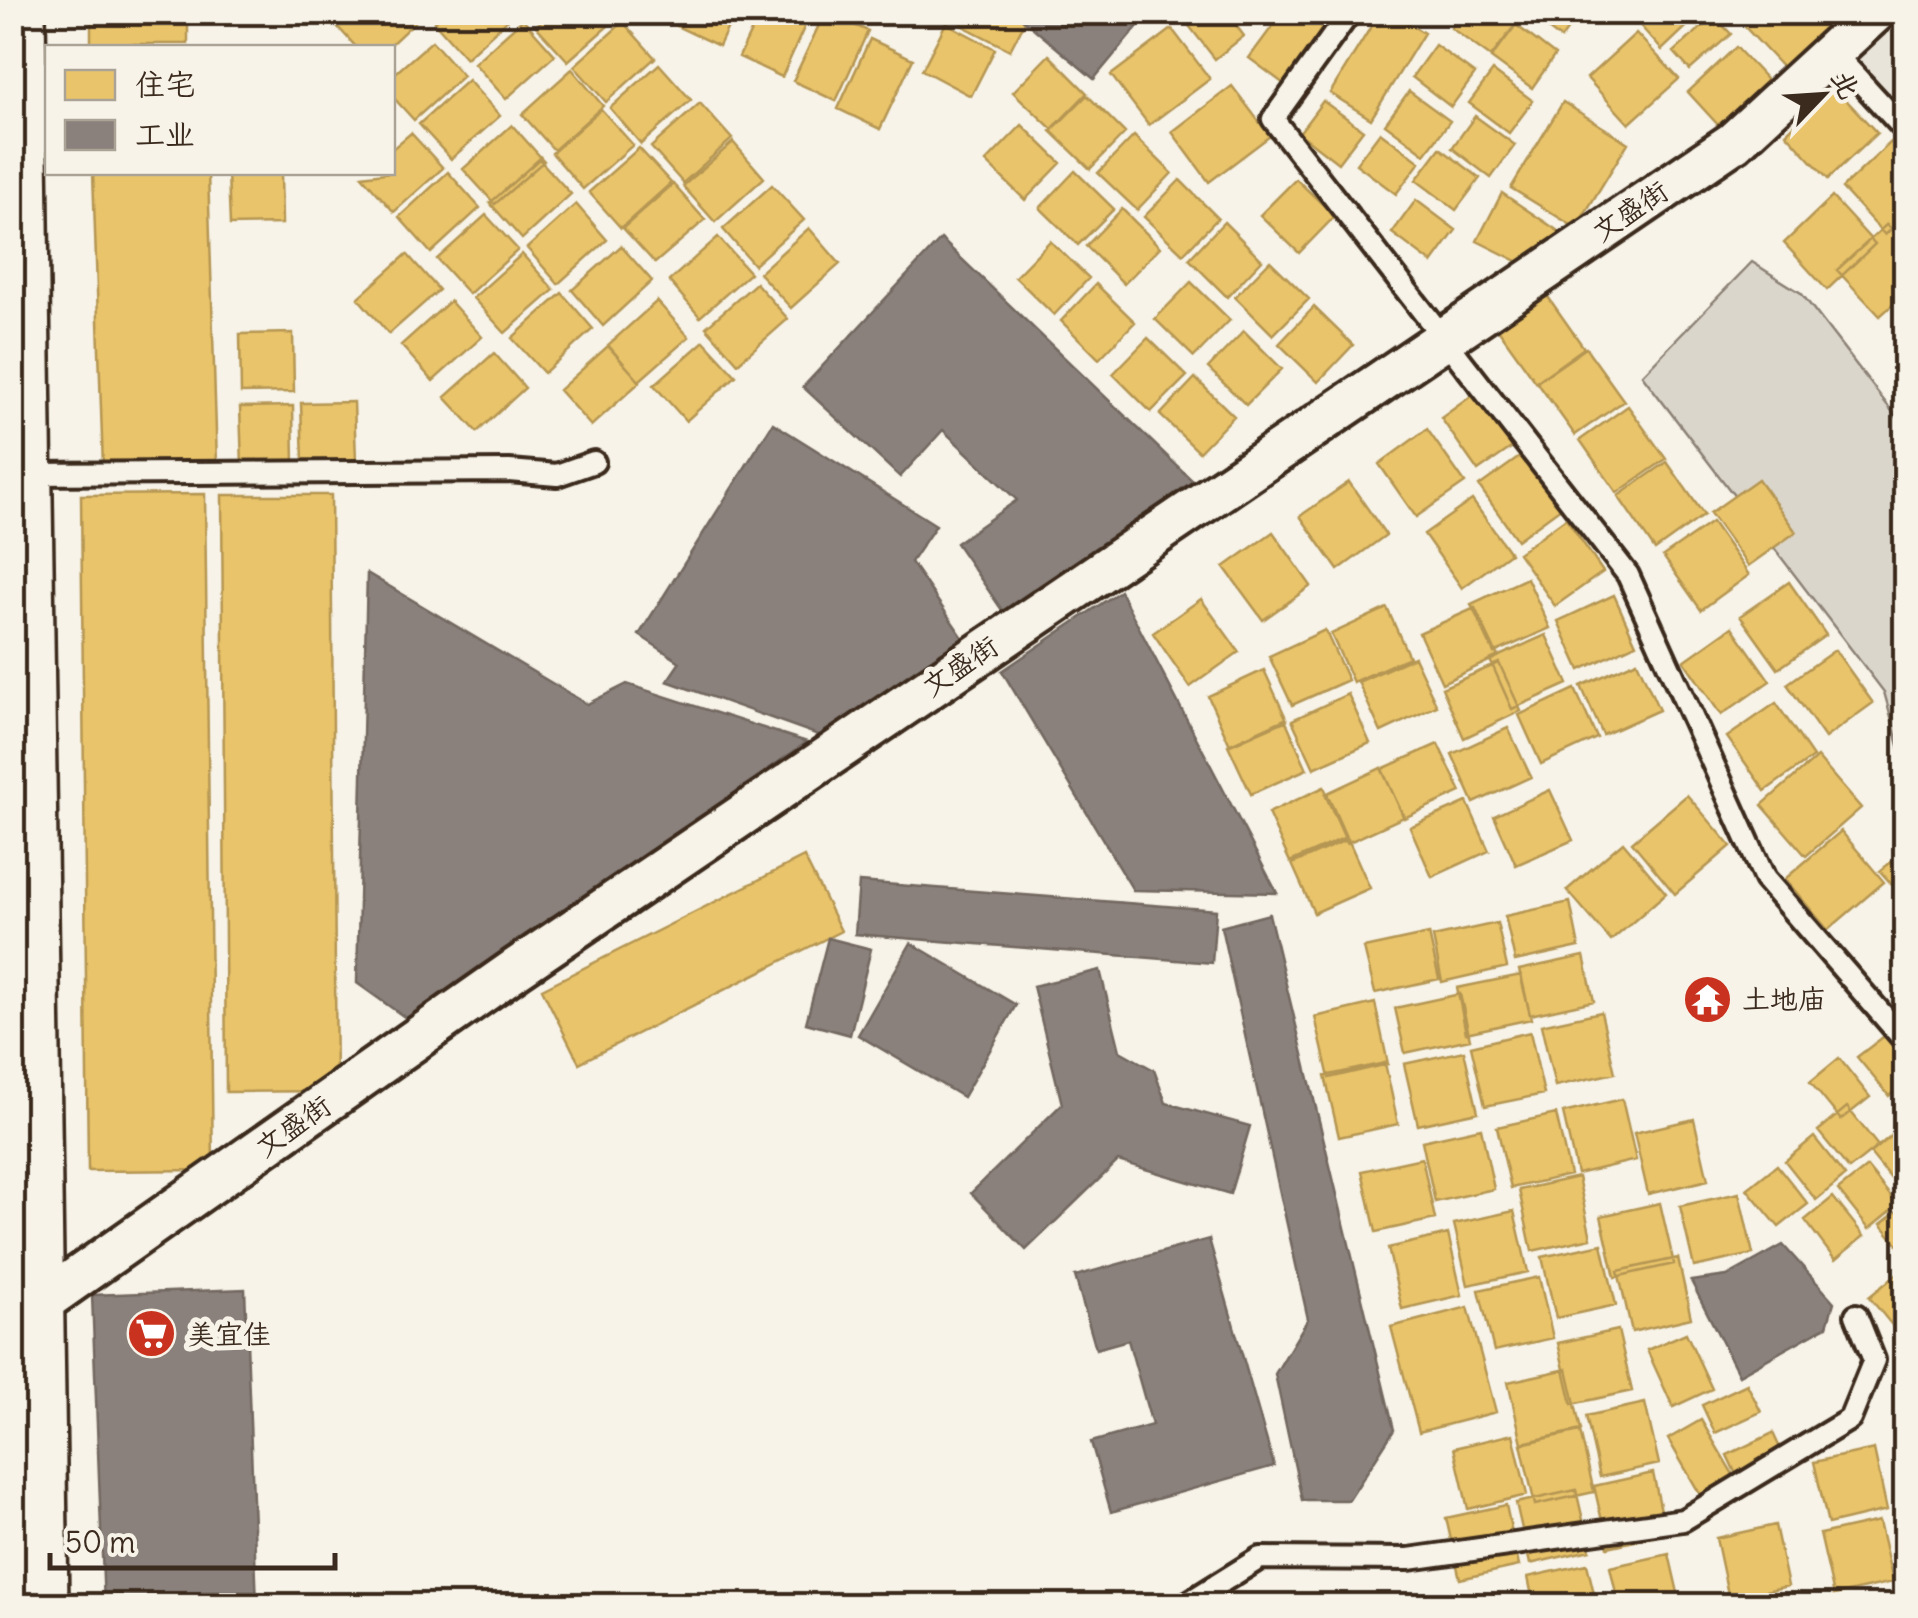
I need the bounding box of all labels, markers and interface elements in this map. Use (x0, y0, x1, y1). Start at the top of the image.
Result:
legend (45, 45, 395, 175)
north arrow (1773, 45, 1873, 145)
text: 北 (1823, 64, 1868, 105)
text: 住宅 (135, 65, 195, 103)
text: 工业 (135, 115, 195, 153)
street label: 文盛街 (1585, 173, 1675, 249)
street label: 文盛街 (915, 628, 1005, 704)
temple icon: 土地庙 (1681, 973, 1733, 1025)
place label: 土地庙 (1742, 981, 1826, 1017)
street label: 文盛街 (248, 1087, 338, 1165)
supermarket icon: 美宜佳 (126, 1308, 178, 1360)
place label: 美宜佳 (187, 1316, 271, 1352)
scale bar (50, 1508, 335, 1570)
text: 50 m (65, 1523, 135, 1561)

